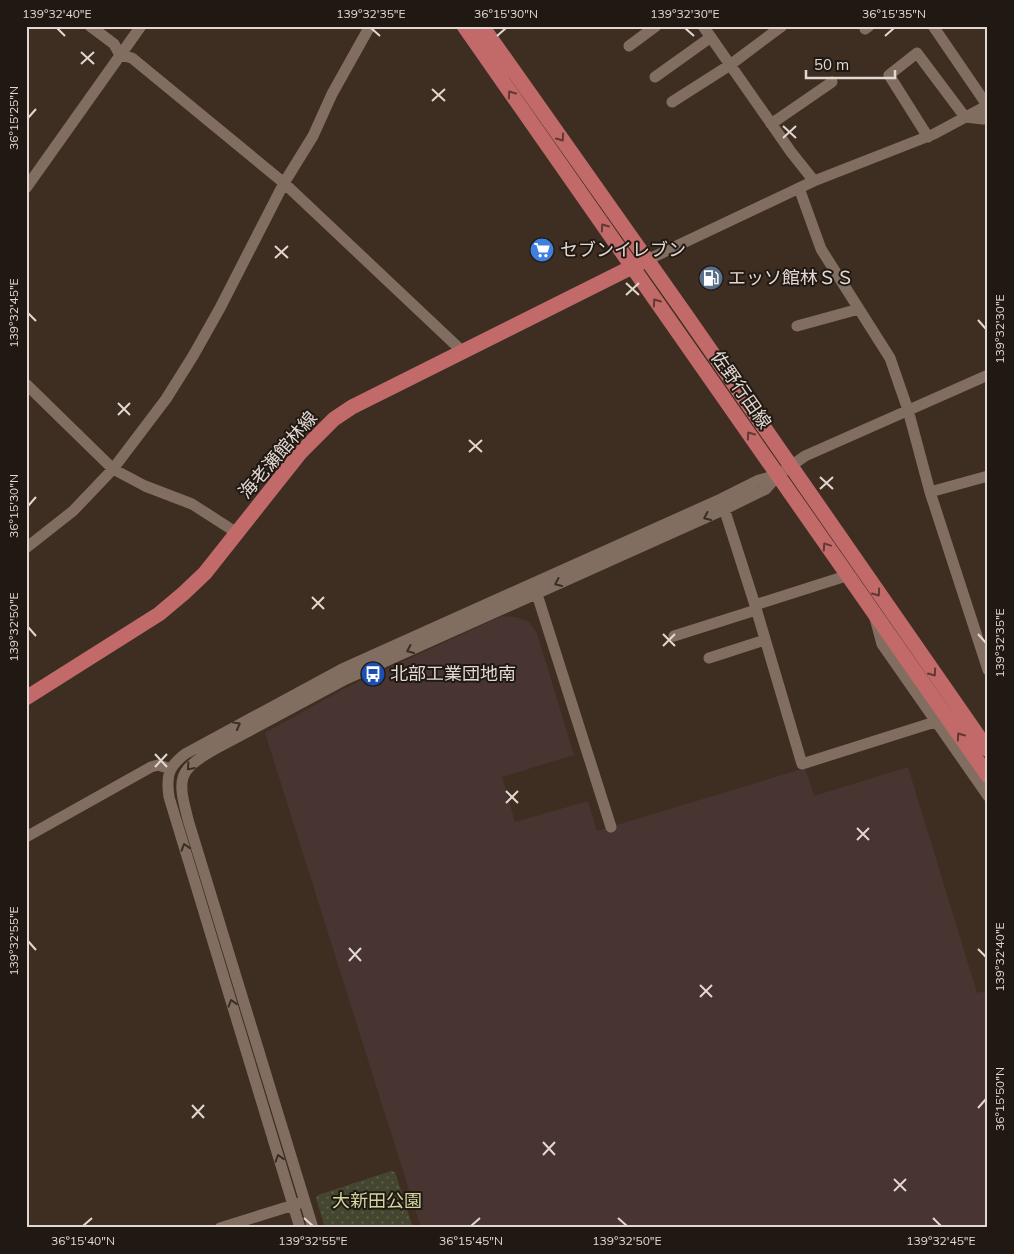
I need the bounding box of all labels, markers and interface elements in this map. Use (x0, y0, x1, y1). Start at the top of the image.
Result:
text: 139°32'40"E (22, 6, 92, 21)
text: 139°32'35"E (336, 6, 406, 21)
text: 36°15'30"N (474, 6, 538, 21)
text: 139°32'30"E (650, 6, 720, 21)
text: 36°15'35"N (862, 6, 926, 21)
scale bar (806, 48, 895, 80)
text: 50 m (814, 55, 849, 74)
text: 36°15'25"N (6, 86, 21, 150)
one-way arrow (508, 90, 517, 100)
one-way arrow (555, 132, 564, 141)
one-way arrow (601, 223, 610, 233)
supermarket icon: セブンイレブン (529, 237, 555, 263)
place label: セブンイレブン (560, 238, 686, 261)
fuel station icon: エッソ館林ＳＳ (698, 265, 724, 291)
place label: エッソ館林ＳＳ (728, 266, 854, 289)
text: 139°32'45"E (6, 278, 21, 348)
text: 139°32'30"E (992, 294, 1007, 364)
one-way arrow (653, 298, 662, 308)
street label: 佐野行田線 (706, 346, 777, 433)
street label: 海老瀬館林線 (234, 406, 322, 503)
one-way arrow (747, 431, 756, 441)
text: 36°15'30"N (6, 474, 21, 538)
one-way arrow (703, 511, 712, 522)
one-way arrow (823, 542, 832, 552)
one-way arrow (554, 577, 563, 588)
one-way arrow (871, 587, 880, 596)
text: 139°32'50"E (6, 592, 21, 662)
text: 139°32'35"E (992, 608, 1007, 678)
one-way arrow (406, 644, 415, 655)
bus stop icon: 北部工業団地南 (360, 661, 386, 687)
place label: 北部工業団地南 (390, 662, 516, 685)
one-way arrow (928, 667, 936, 676)
one-way arrow (232, 721, 241, 731)
one-way arrow (957, 732, 966, 742)
one-way arrow (187, 761, 196, 770)
one-way arrow (180, 844, 190, 852)
text: 139°32'55"E (6, 906, 21, 976)
text: 139°32'40"E (992, 922, 1007, 992)
one-way arrow (228, 999, 238, 1008)
text: 36°15'50"N (992, 1067, 1007, 1131)
one-way arrow (275, 1155, 285, 1163)
park label: 大新田公園 (332, 1189, 422, 1212)
text: 36°15'40"N (51, 1233, 115, 1248)
text: 139°32'55"E (278, 1233, 348, 1248)
text: 36°15'45"N (439, 1233, 503, 1248)
text: 139°32'50"E (592, 1233, 662, 1248)
text: 139°32'45"E (906, 1233, 976, 1248)

